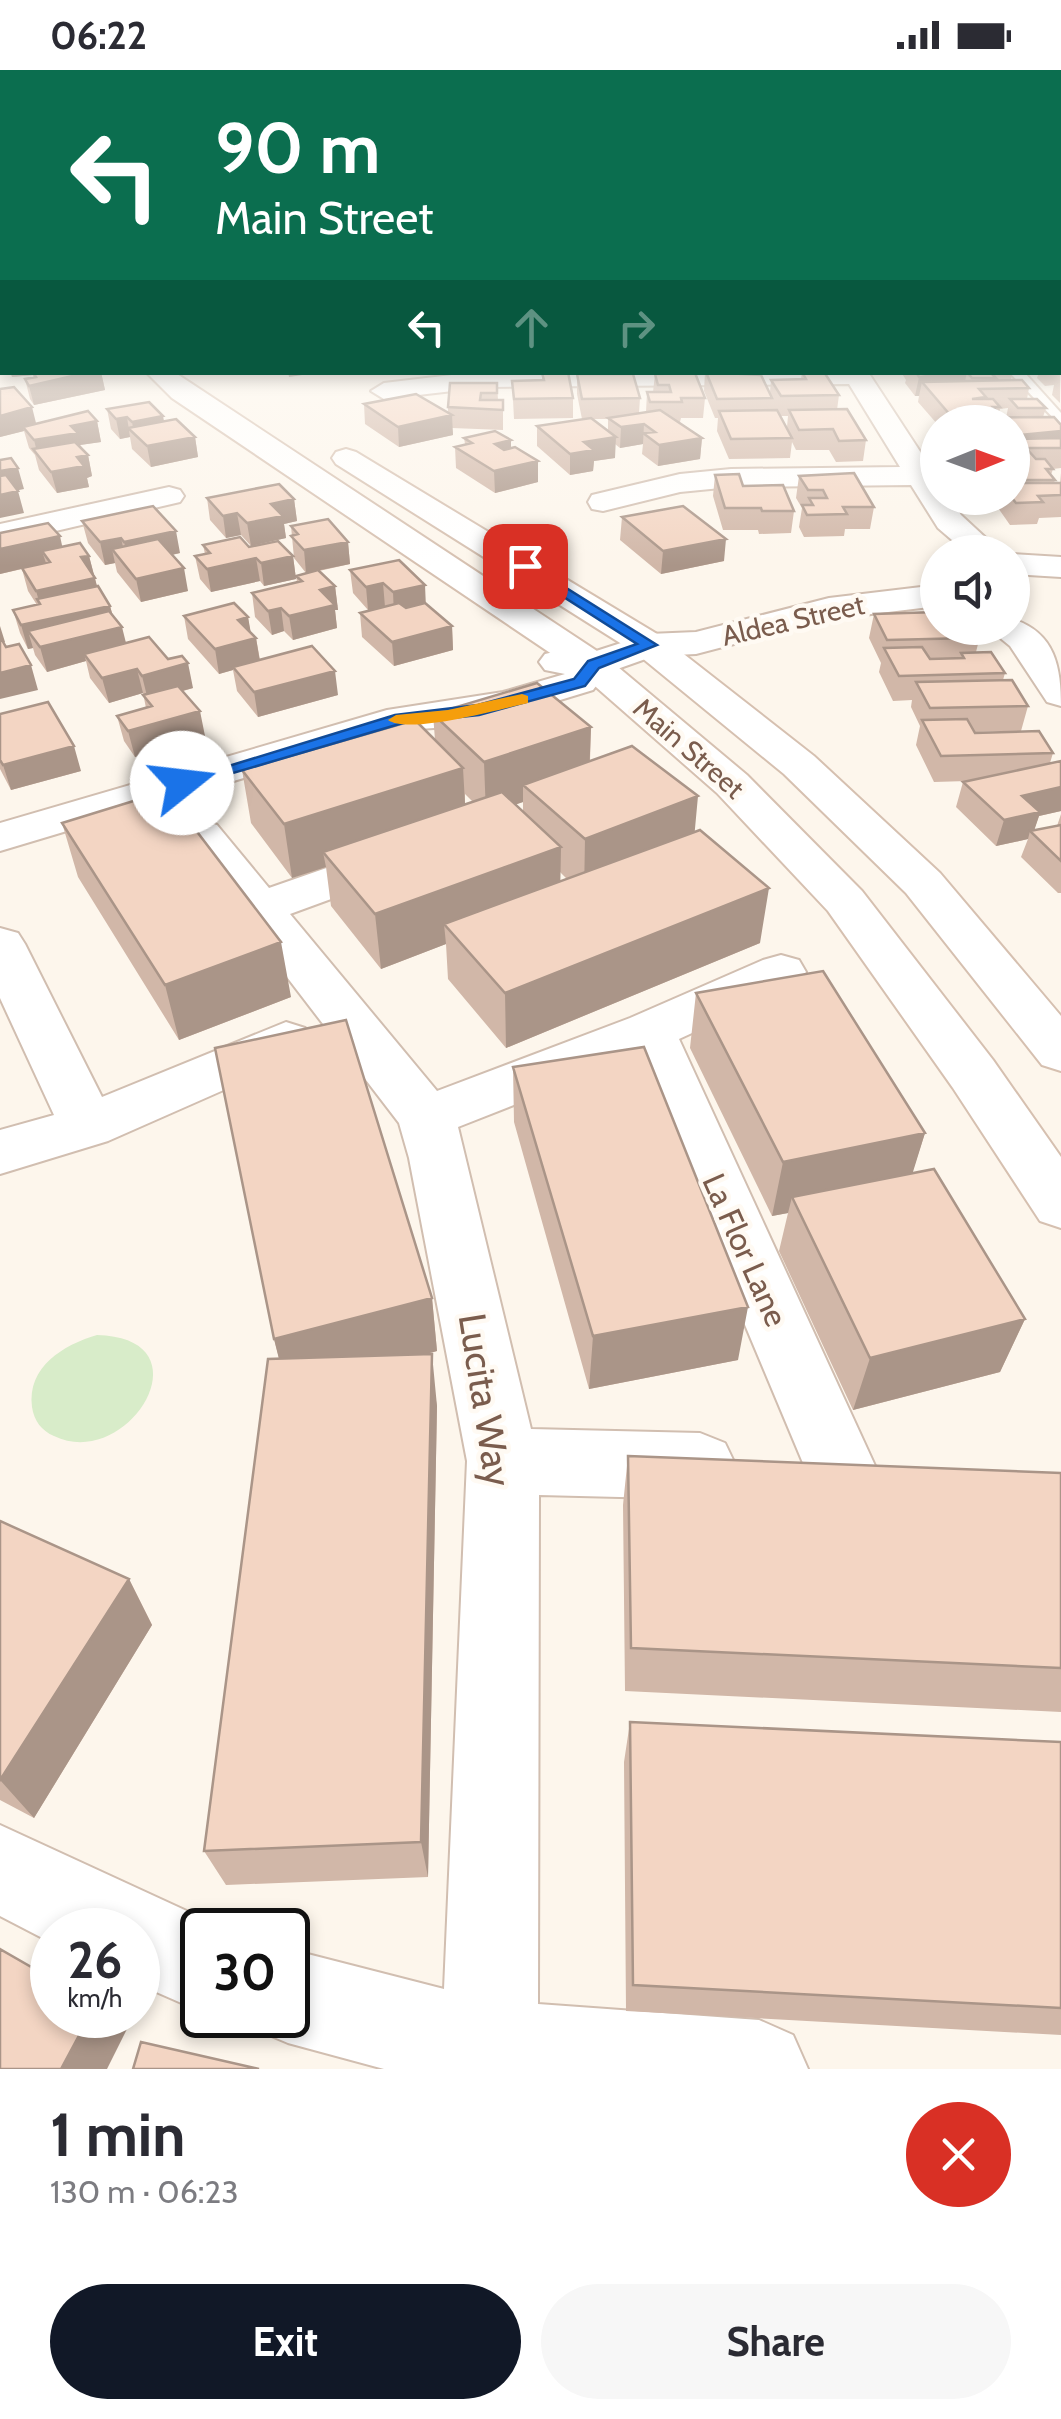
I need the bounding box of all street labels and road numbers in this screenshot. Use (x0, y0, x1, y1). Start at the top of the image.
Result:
street label: Aldea Street (718, 587, 868, 653)
street label: Main Street (627, 691, 751, 805)
street label: La Flor Lane (694, 1167, 796, 1332)
street label: Lucita Way (449, 1310, 522, 1490)

